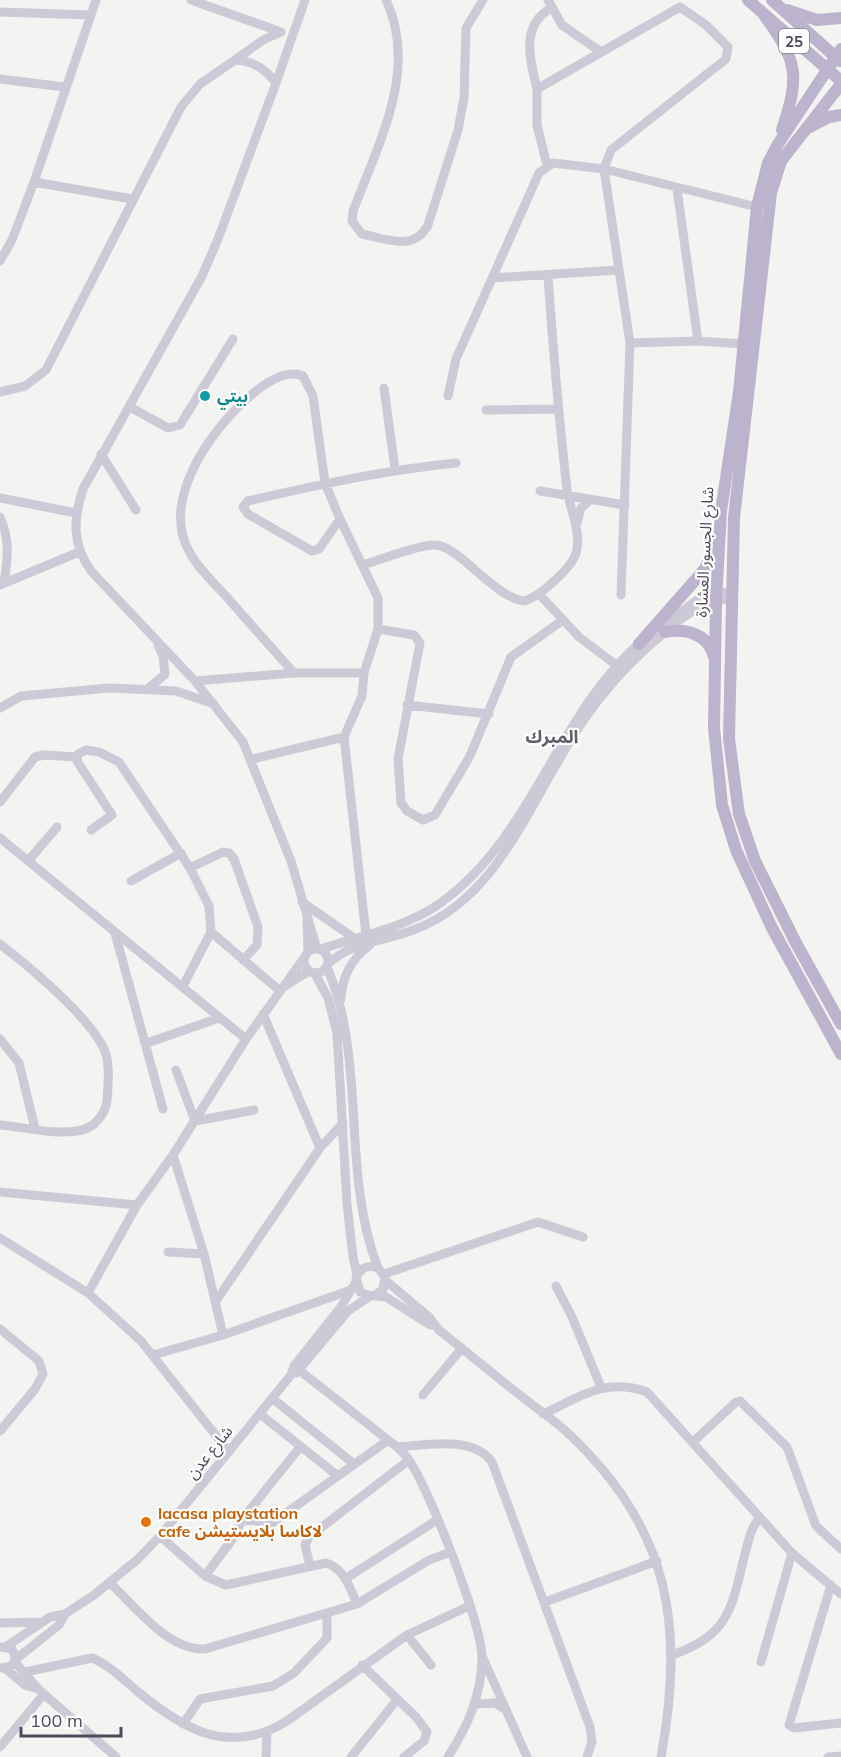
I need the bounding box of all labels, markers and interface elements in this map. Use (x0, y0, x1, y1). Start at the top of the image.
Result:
road number: 25 (779, 29, 809, 53)
place label: بيتي (217, 386, 248, 410)
marker: بيتي (198, 389, 212, 403)
street label: شارع الجسور العشارة (691, 486, 720, 618)
district label: المبرك (526, 725, 578, 748)
street label: شارع عدن (181, 1421, 239, 1485)
place label: lacasa playstation cafe لاكاسا بلايستيشن (158, 1503, 322, 1541)
marker: lacasa playstation cafe لاكاسا بلايستيشن (139, 1515, 153, 1529)
scale bar (21, 1700, 122, 1738)
text: 100 m (30, 1709, 83, 1732)

